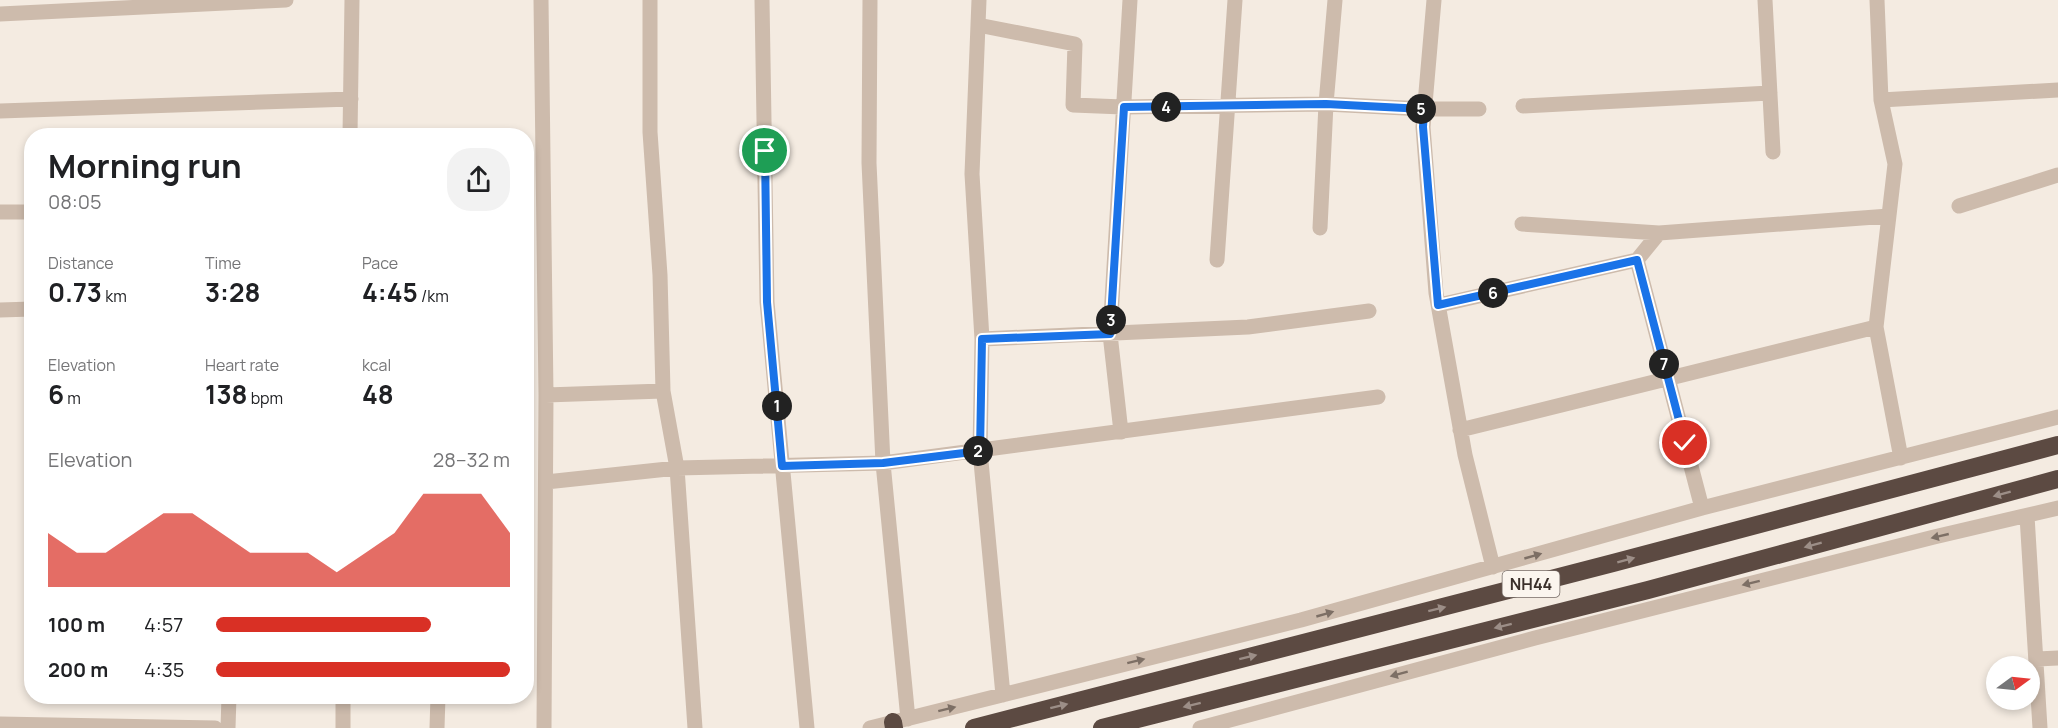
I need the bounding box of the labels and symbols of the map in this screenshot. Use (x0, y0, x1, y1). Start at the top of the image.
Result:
pin: 4 (1151, 92, 1181, 122)
pin: 5 (1406, 94, 1436, 124)
pin (739, 125, 790, 176)
pin: 6 (1478, 278, 1508, 308)
pin: 3 (1096, 305, 1126, 335)
pin: 7 (1649, 349, 1679, 379)
pin: 1 (762, 391, 792, 421)
pin (1659, 417, 1710, 468)
pin: 2 (963, 436, 993, 466)
one-way arrow (1992, 490, 2010, 499)
one-way arrow (1930, 531, 1949, 541)
one-way arrow (1804, 541, 1822, 550)
one-way arrow (1524, 550, 1542, 560)
one-way arrow (1616, 554, 1635, 564)
road number: NH44 (1502, 571, 1559, 597)
one-way arrow (1741, 579, 1760, 589)
one-way arrow (1428, 603, 1446, 613)
one-way arrow (1316, 608, 1334, 618)
one-way arrow (1494, 622, 1512, 632)
one-way arrow (1239, 652, 1257, 662)
one-way arrow (1127, 656, 1145, 666)
north arrow (1986, 656, 2040, 710)
one-way arrow (1390, 670, 1408, 680)
one-way arrow (1050, 701, 1068, 710)
one-way arrow (1182, 701, 1201, 711)
one-way arrow (938, 703, 956, 713)

